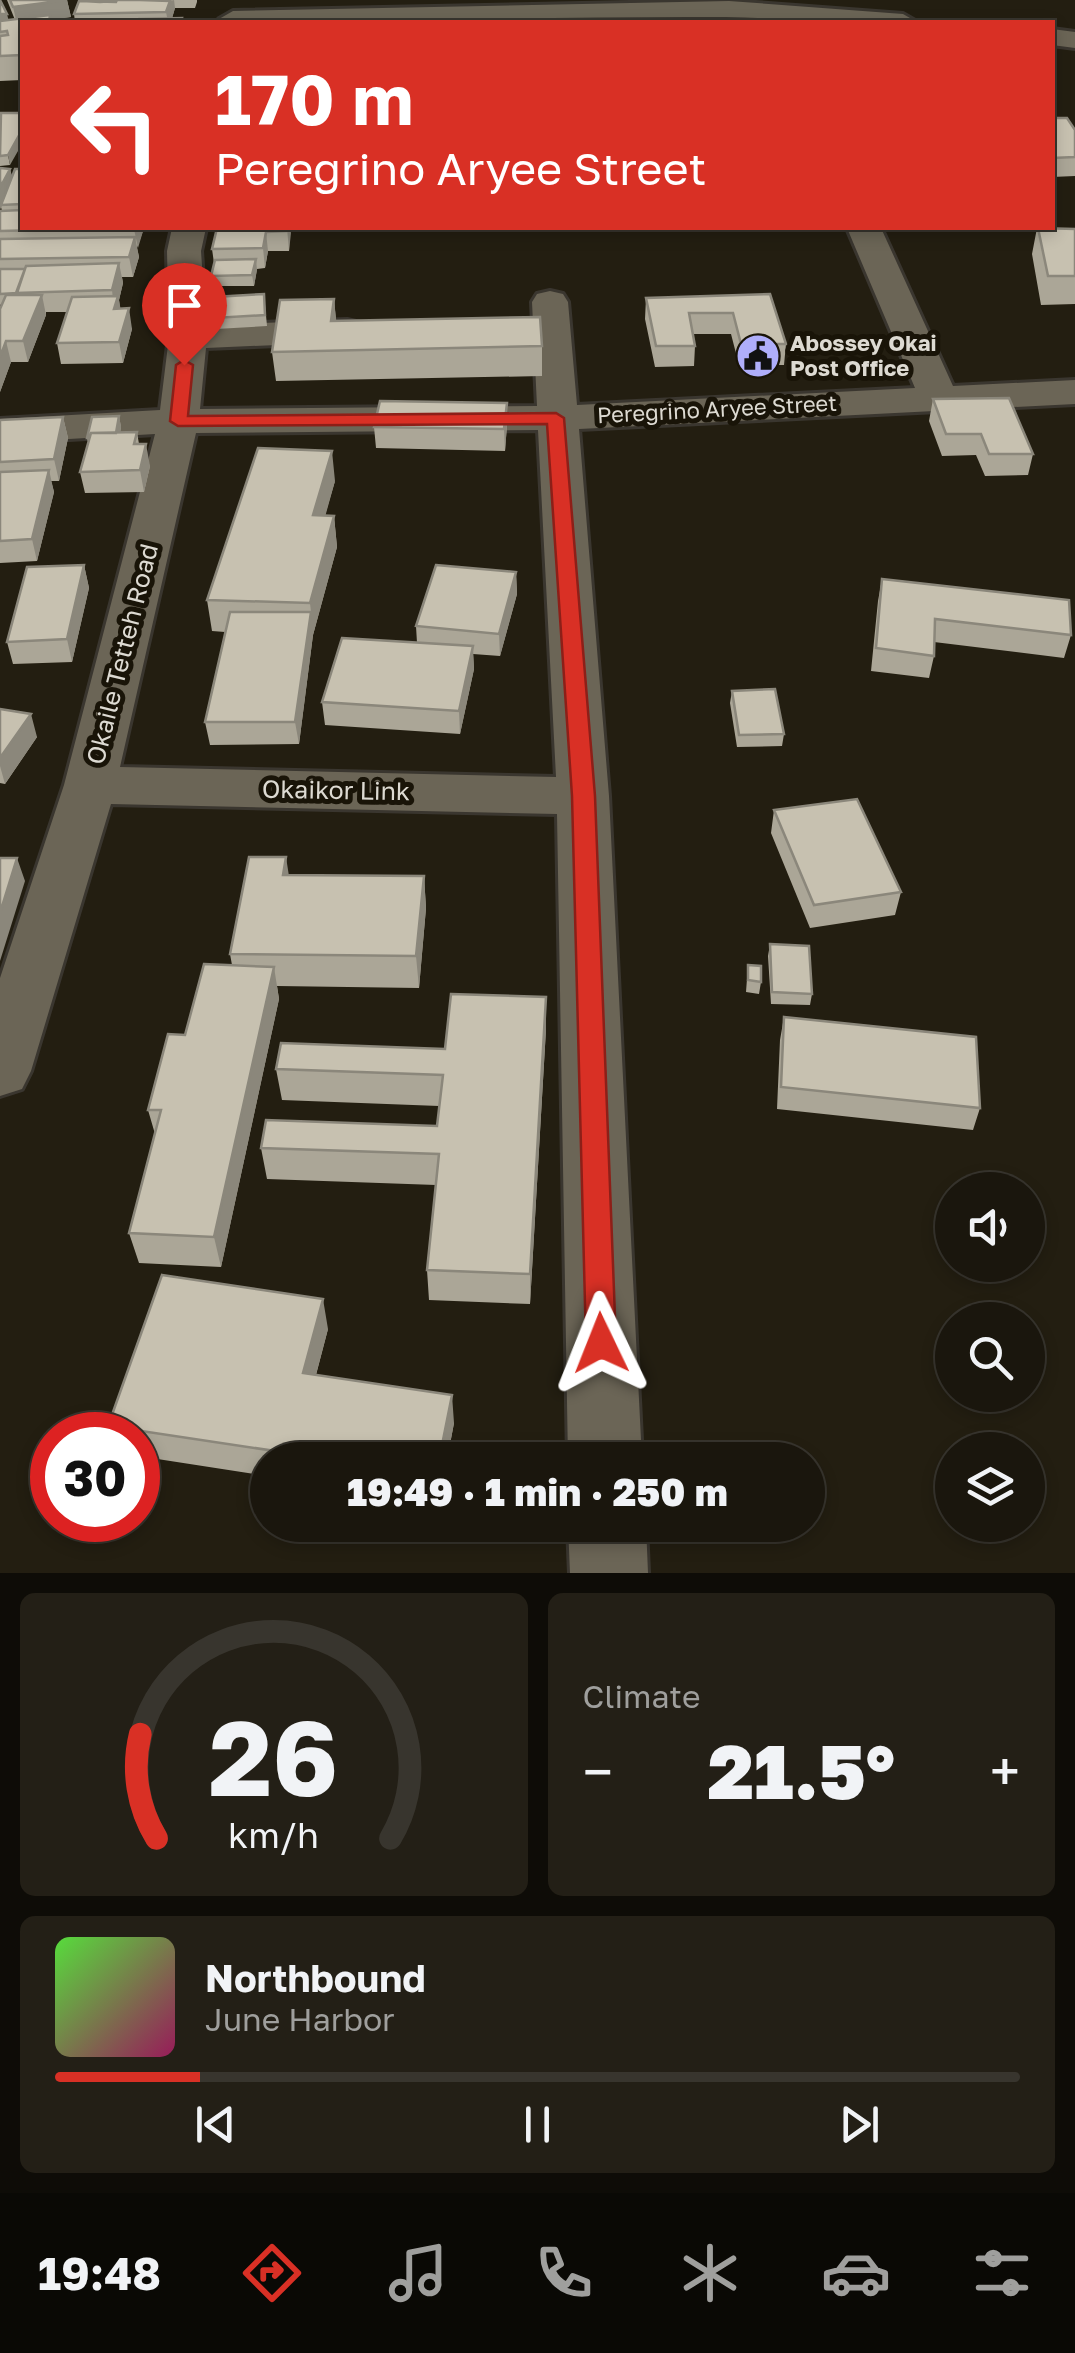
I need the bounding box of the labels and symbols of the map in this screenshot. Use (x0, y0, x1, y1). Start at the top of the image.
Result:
pin (142, 263, 227, 366)
place label: Abossey Okai Post Office (790, 329, 937, 381)
public building icon: Abossey Okai Post Office (735, 333, 781, 379)
street label: Peregrino Aryee Street (596, 389, 838, 428)
street label: Okaile Tetteh Road (79, 540, 164, 768)
street label: Okaikor Link (262, 773, 410, 806)
position arrow (549, 1291, 653, 1395)
speed limit sign: 30 (30, 1412, 160, 1542)

